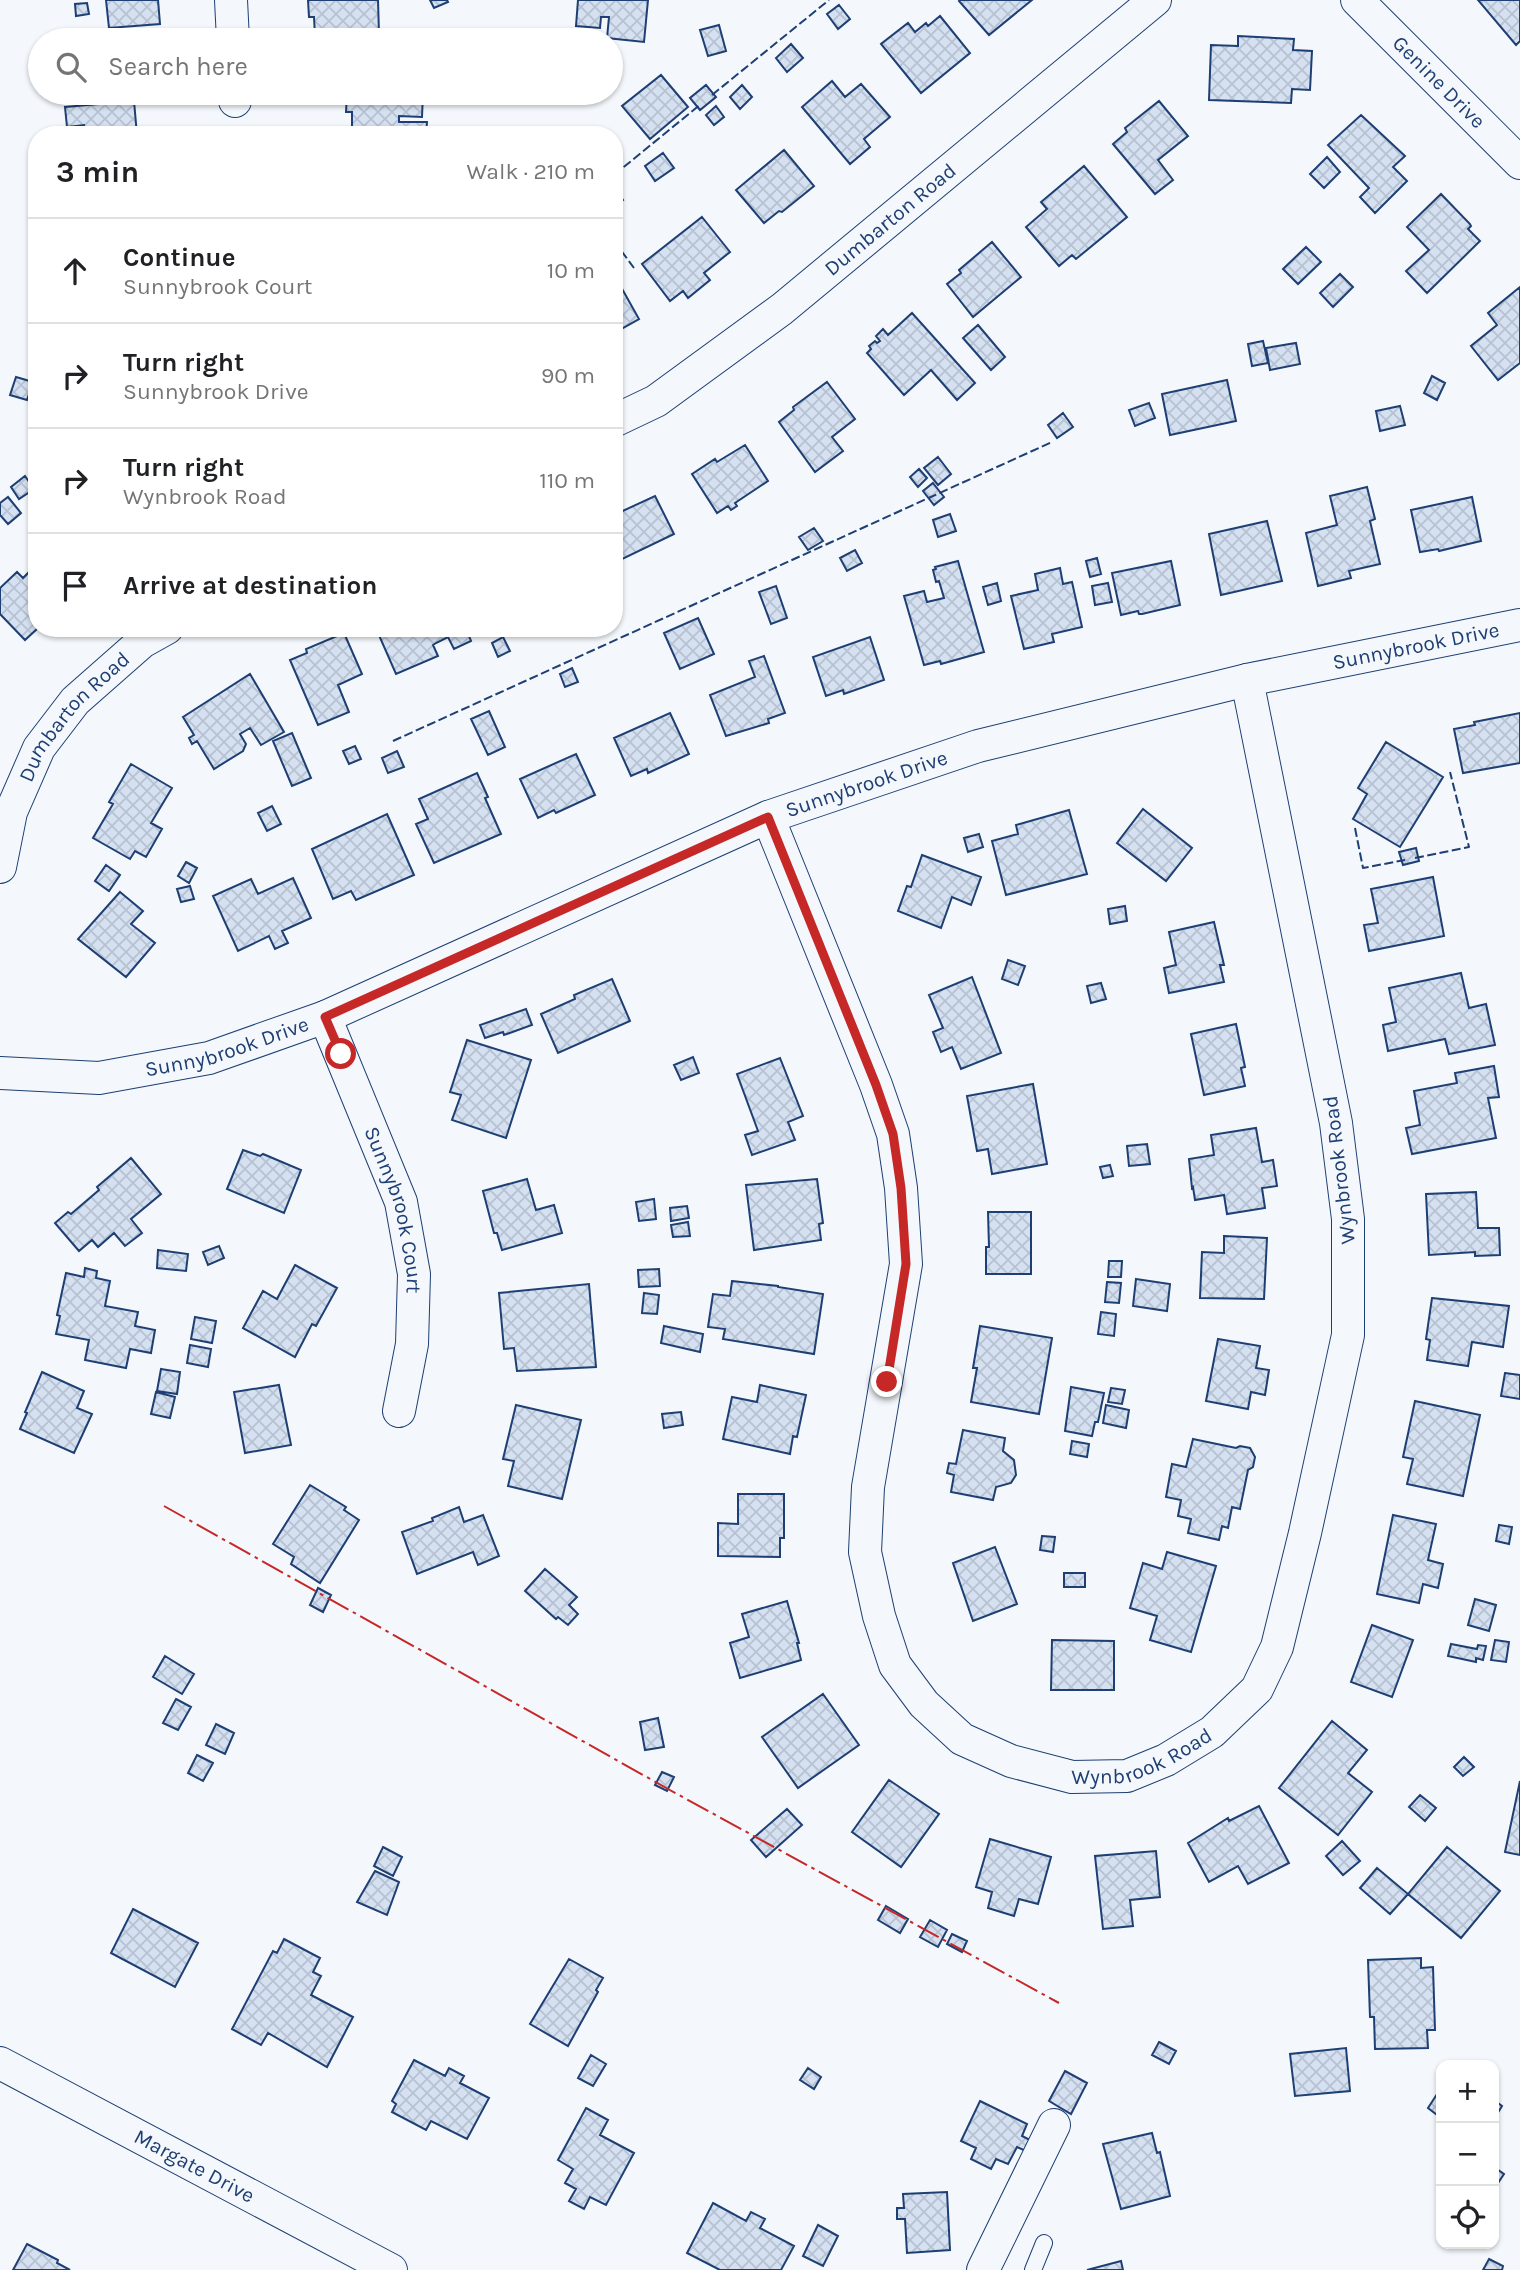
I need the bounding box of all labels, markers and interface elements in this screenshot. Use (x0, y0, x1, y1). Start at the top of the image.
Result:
search box (28, 28, 623, 105)
street label: Genine Drive (1388, 31, 1490, 133)
icon: search (52, 48, 90, 86)
text: Search here (108, 51, 248, 82)
text: 3 min (56, 154, 139, 190)
text: Walk · 210 m (467, 158, 595, 185)
street label: Dumbarton Road (820, 158, 961, 281)
text: Continue (123, 242, 235, 273)
icon: ahead (56, 252, 94, 290)
text: 10 m (547, 257, 595, 284)
text: Sunnybrook Court (123, 273, 312, 300)
text: Turn right (123, 347, 244, 378)
icon: right (56, 357, 94, 395)
text: 90 m (541, 362, 595, 389)
text: Sunnybrook Drive (123, 378, 309, 405)
text: Turn right (123, 452, 244, 483)
icon: right (56, 462, 94, 500)
text: 110 m (539, 467, 595, 494)
text: Wynbrook Road (123, 483, 287, 510)
icon: arrive (56, 567, 94, 605)
text: Arrive at destination (123, 570, 377, 601)
street label: Sunnybrook Drive (1330, 617, 1501, 674)
street label: Dumbarton Road (14, 647, 134, 785)
street label: Sunnybrook Drive (782, 745, 951, 822)
street label: Sunnybrook Drive (143, 1012, 312, 1081)
route start (325, 1038, 356, 1069)
street label: Wynbrook Road (1318, 1094, 1360, 1246)
street label: Sunnybrook Court (359, 1123, 426, 1294)
route end (871, 1366, 902, 1397)
street label: Wynbrook Road (1071, 1723, 1216, 1789)
map controls (1436, 2060, 1499, 2249)
button: + (1436, 2060, 1499, 2123)
button: − (1436, 2123, 1499, 2186)
street label: Margate Drive (130, 2124, 259, 2208)
button: locate (1436, 2186, 1499, 2249)

